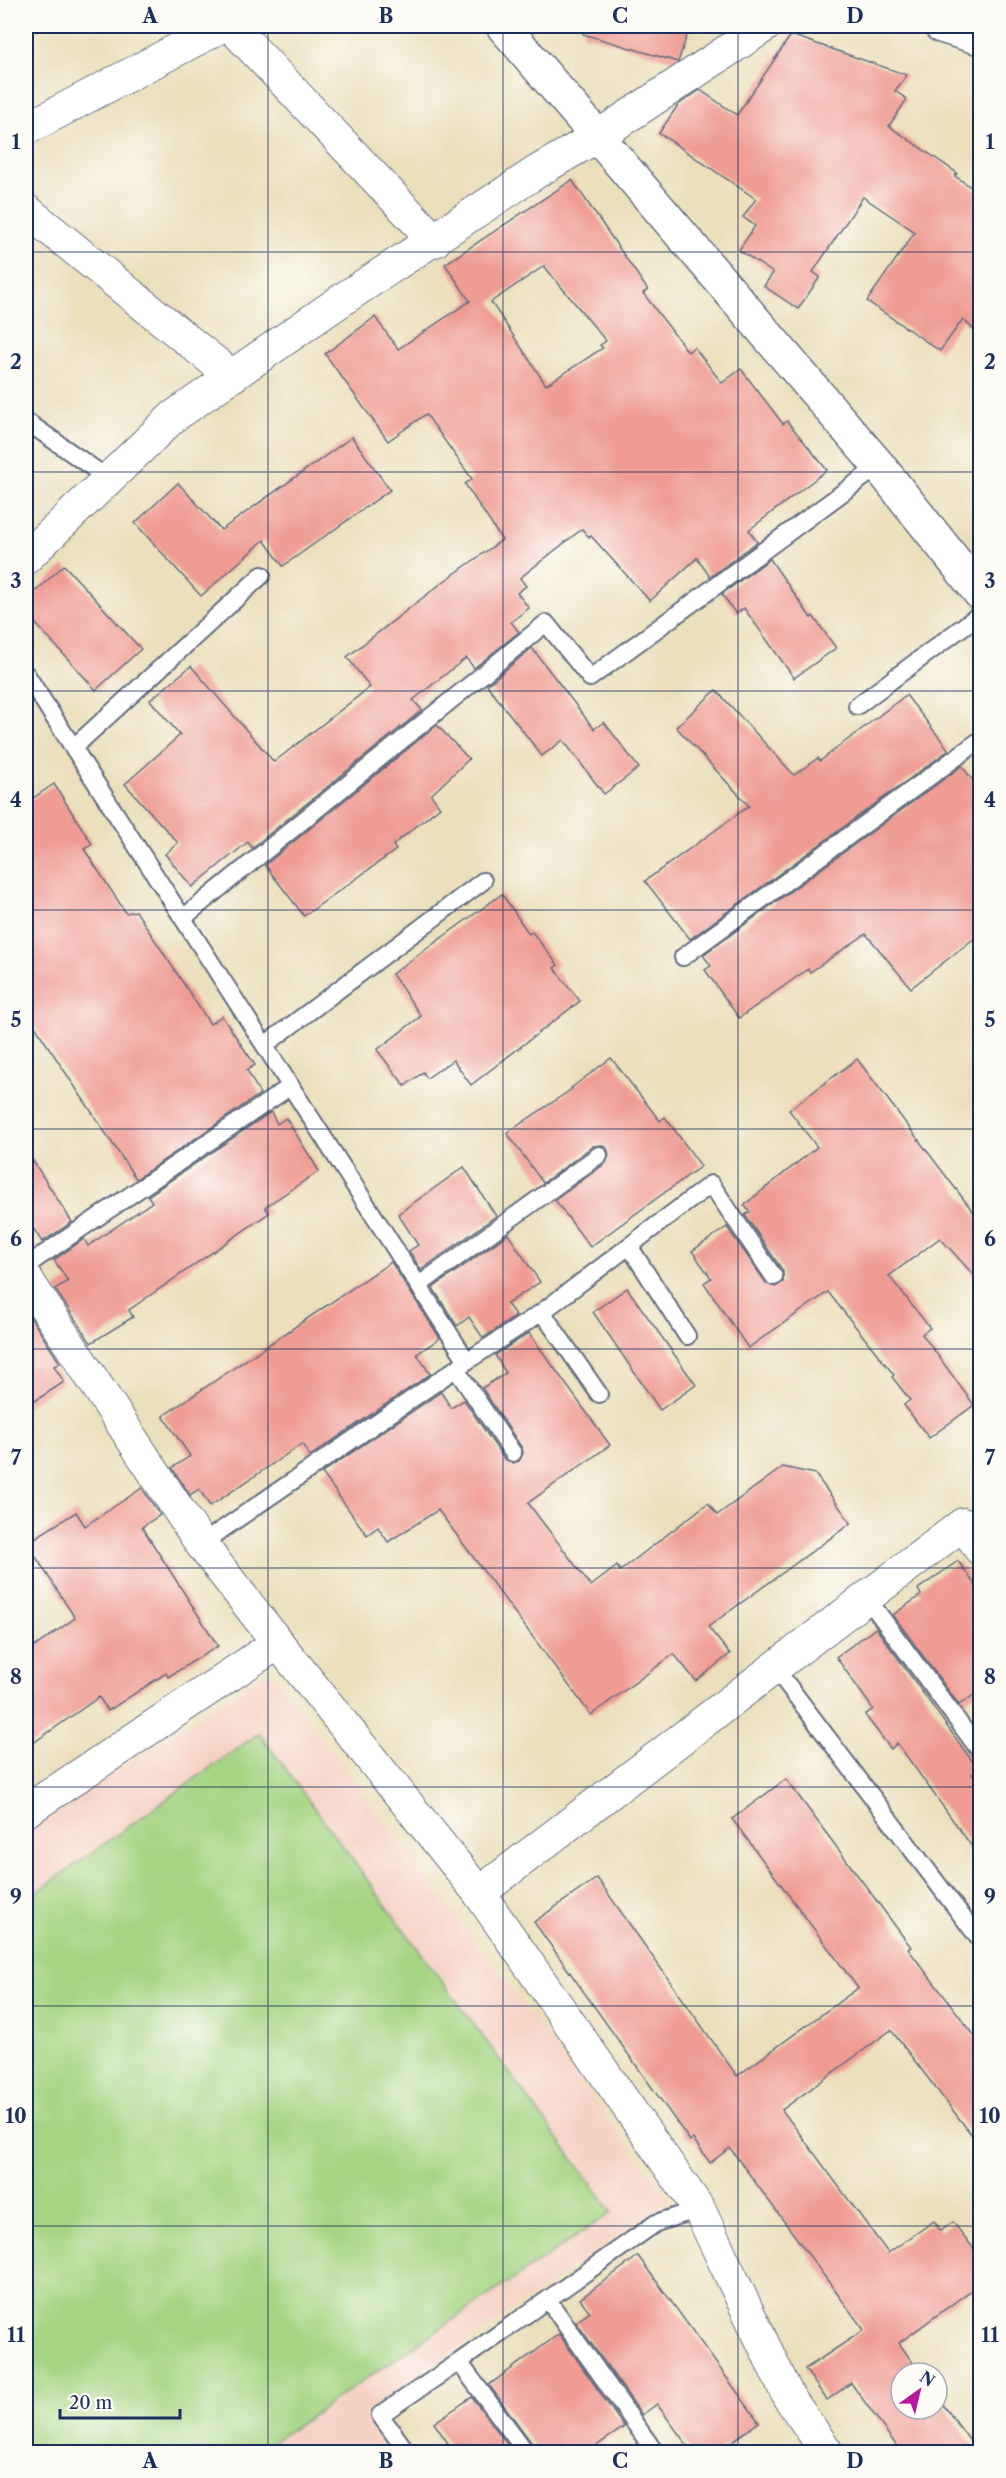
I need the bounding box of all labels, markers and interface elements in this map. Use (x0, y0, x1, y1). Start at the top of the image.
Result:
text: A (141, 4, 158, 28)
text: B (379, 4, 394, 28)
text: C (612, 4, 628, 28)
text: D (846, 4, 864, 28)
text: 1 (12, 130, 21, 154)
text: 1 (986, 130, 995, 154)
text: 2 (10, 350, 22, 374)
text: 2 (984, 350, 996, 374)
text: 3 (10, 569, 22, 593)
text: 3 (984, 569, 996, 593)
text: 4 (10, 788, 22, 812)
text: 4 (984, 788, 996, 812)
text: 5 (10, 1008, 22, 1032)
text: 5 (984, 1008, 996, 1032)
text: 6 (10, 1227, 22, 1251)
text: 6 (984, 1227, 996, 1251)
text: 7 (11, 1446, 22, 1470)
text: 7 (985, 1446, 996, 1470)
text: 8 (10, 1665, 22, 1689)
text: 8 (984, 1665, 996, 1689)
text: 9 (10, 1885, 22, 1909)
text: 9 (984, 1885, 996, 1909)
text: 10 (5, 2104, 27, 2128)
text: 10 (979, 2104, 1001, 2128)
text: 11 (7, 2323, 25, 2347)
text: 11 (981, 2323, 999, 2347)
north arrow (889, 2361, 949, 2421)
text: N (916, 2366, 939, 2391)
scale bar (60, 2382, 180, 2420)
text: 20 m (69, 2392, 113, 2414)
text: A (141, 2449, 158, 2473)
text: B (379, 2449, 394, 2473)
text: C (612, 2449, 628, 2473)
text: D (846, 2449, 864, 2473)

